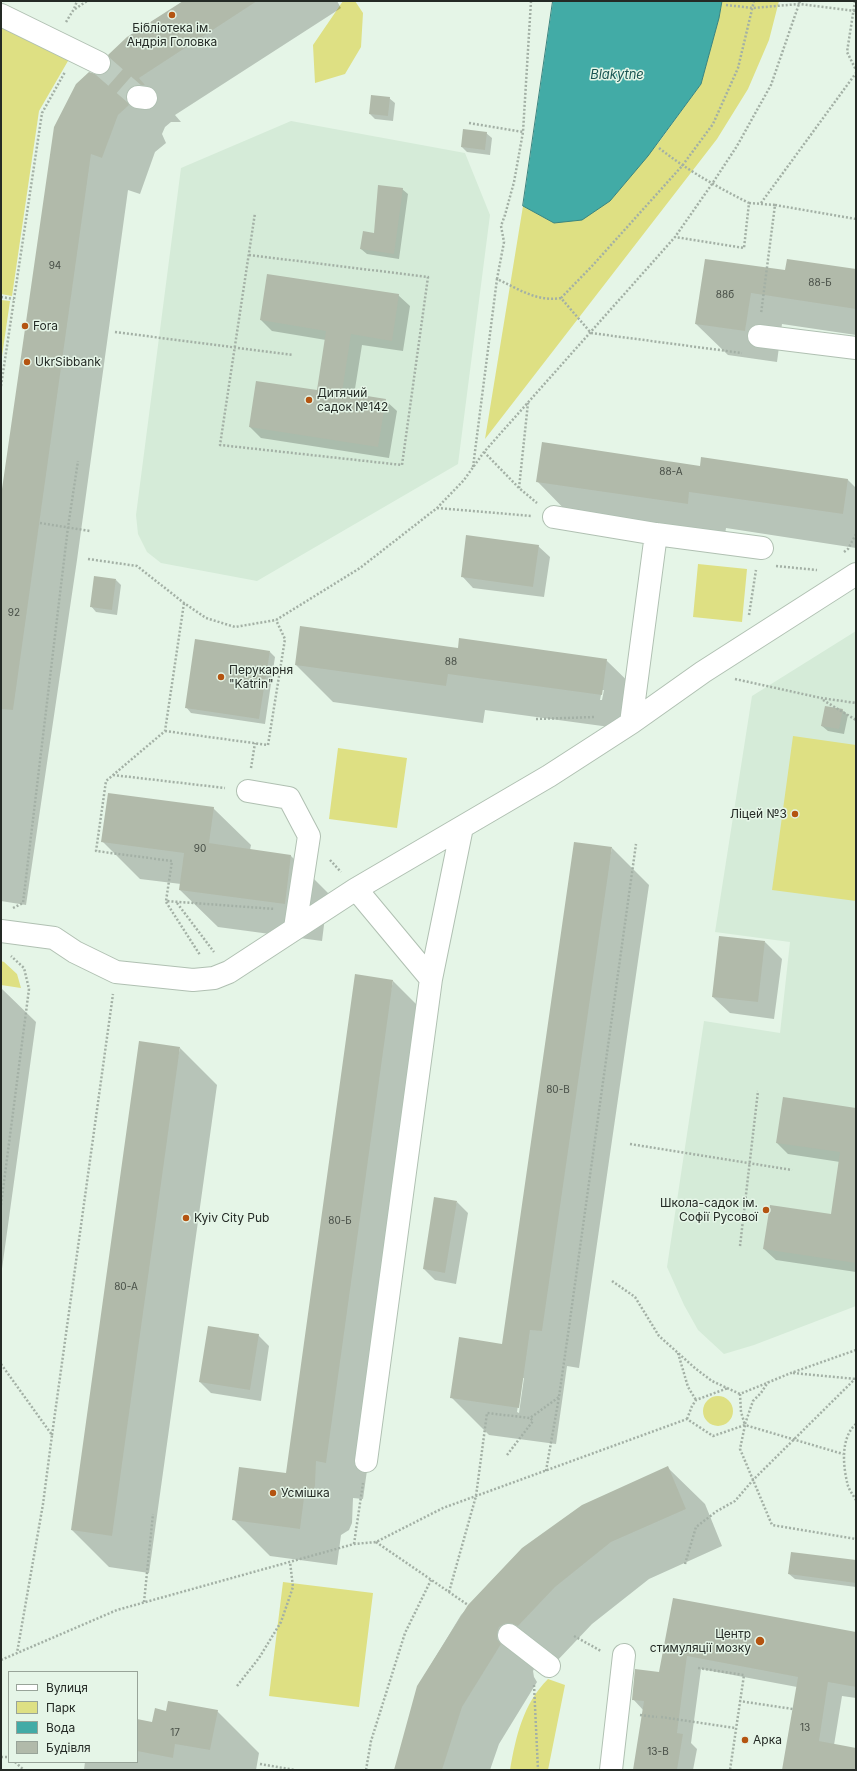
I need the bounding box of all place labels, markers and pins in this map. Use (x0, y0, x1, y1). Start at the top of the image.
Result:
marker: Бібліотека ім. Андрія Головка (167, 10, 177, 20)
place label: Бібліотека ім. Андрія Головка (127, 21, 217, 49)
place label: Fora (33, 319, 58, 333)
marker: Fora (20, 321, 30, 331)
place label: UkrSibbank (35, 355, 101, 369)
marker: UkrSibbank (22, 357, 32, 367)
place label: Дитячий садок №142 (317, 386, 388, 414)
marker: Дитячий садок №142 (304, 395, 314, 405)
place label: Перукарня "Katrin" (229, 663, 293, 691)
marker: Перукарня "Katrin" (216, 672, 226, 682)
place label: Ліцей №3 (730, 807, 787, 821)
marker: Ліцей №3 (790, 809, 800, 819)
place label: Школа-садок ім. Софії Русової (660, 1196, 758, 1224)
marker: Школа-садок ім. Софії Русової (761, 1205, 771, 1215)
place label: Kyiv City Pub (194, 1211, 269, 1225)
marker: Kyiv City Pub (181, 1213, 191, 1223)
place label: Усмішка (281, 1486, 330, 1500)
marker: Усмішка (268, 1488, 278, 1498)
place label: Центр стимуляції мозку (650, 1627, 751, 1655)
marker: Центр стимуляції мозку (754, 1635, 766, 1647)
place label: Арка (753, 1733, 782, 1747)
marker: Арка (740, 1735, 750, 1745)

